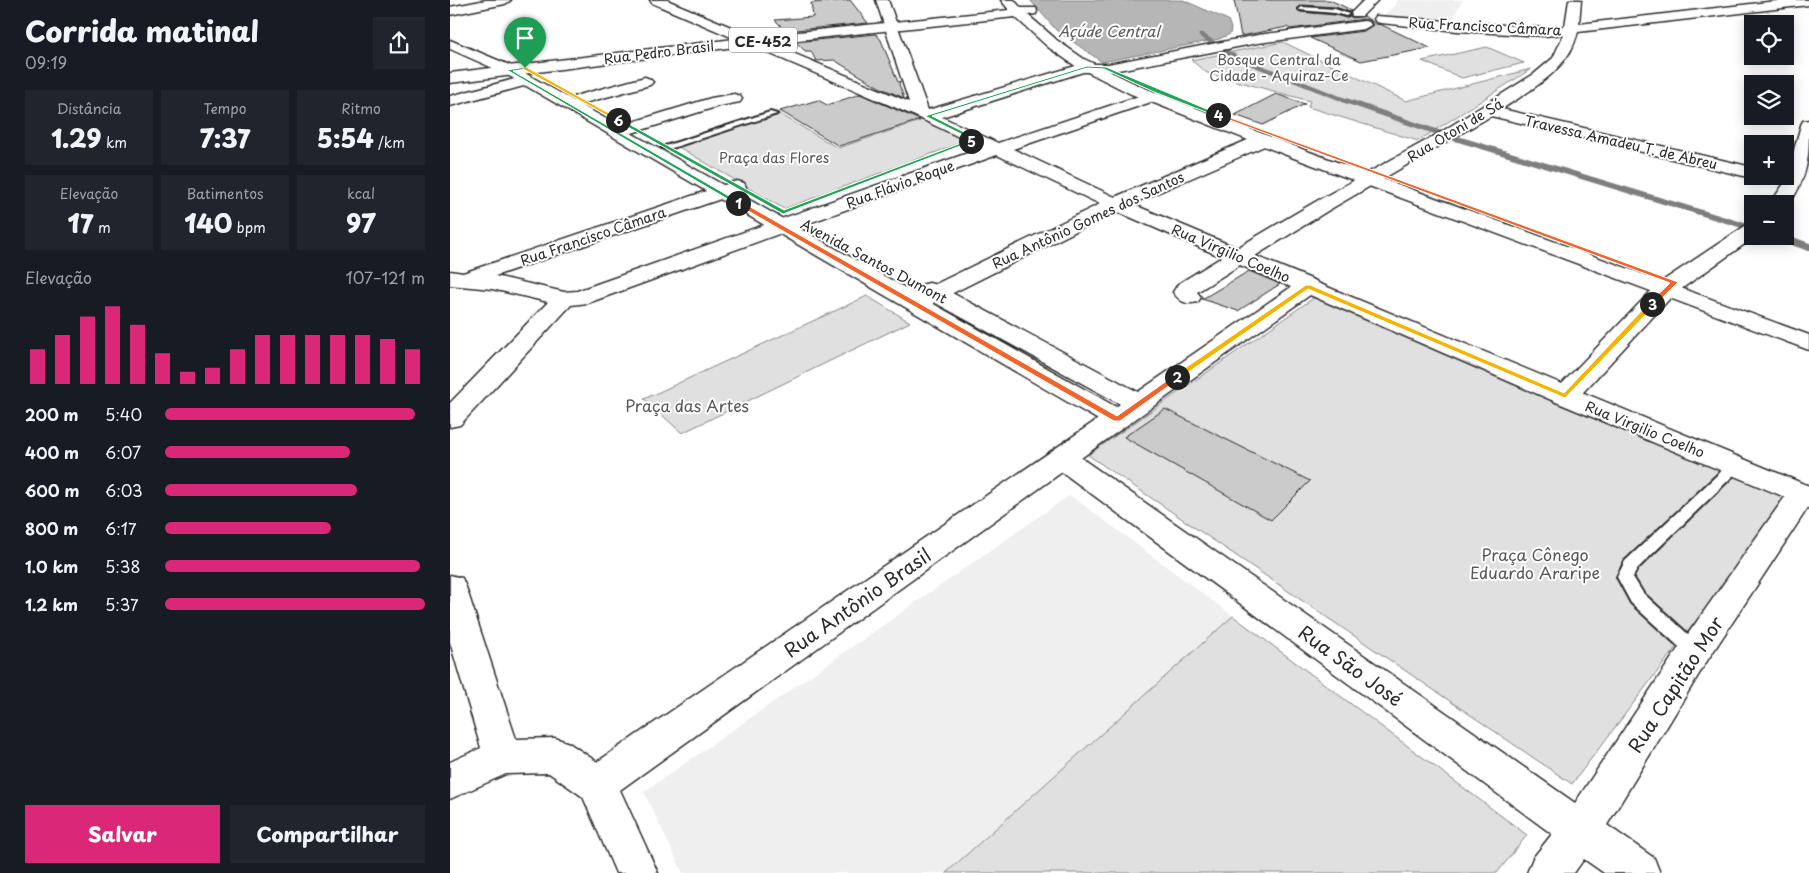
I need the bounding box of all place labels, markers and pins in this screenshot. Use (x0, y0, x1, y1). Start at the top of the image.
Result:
pin (504, 17, 546, 68)
pin: 4 (1206, 102, 1230, 128)
pin: 6 (606, 108, 630, 132)
pin: 5 (958, 128, 984, 154)
pin: 1 (726, 190, 750, 216)
pin: 3 (1640, 292, 1664, 316)
pin: 2 (1164, 364, 1190, 390)

